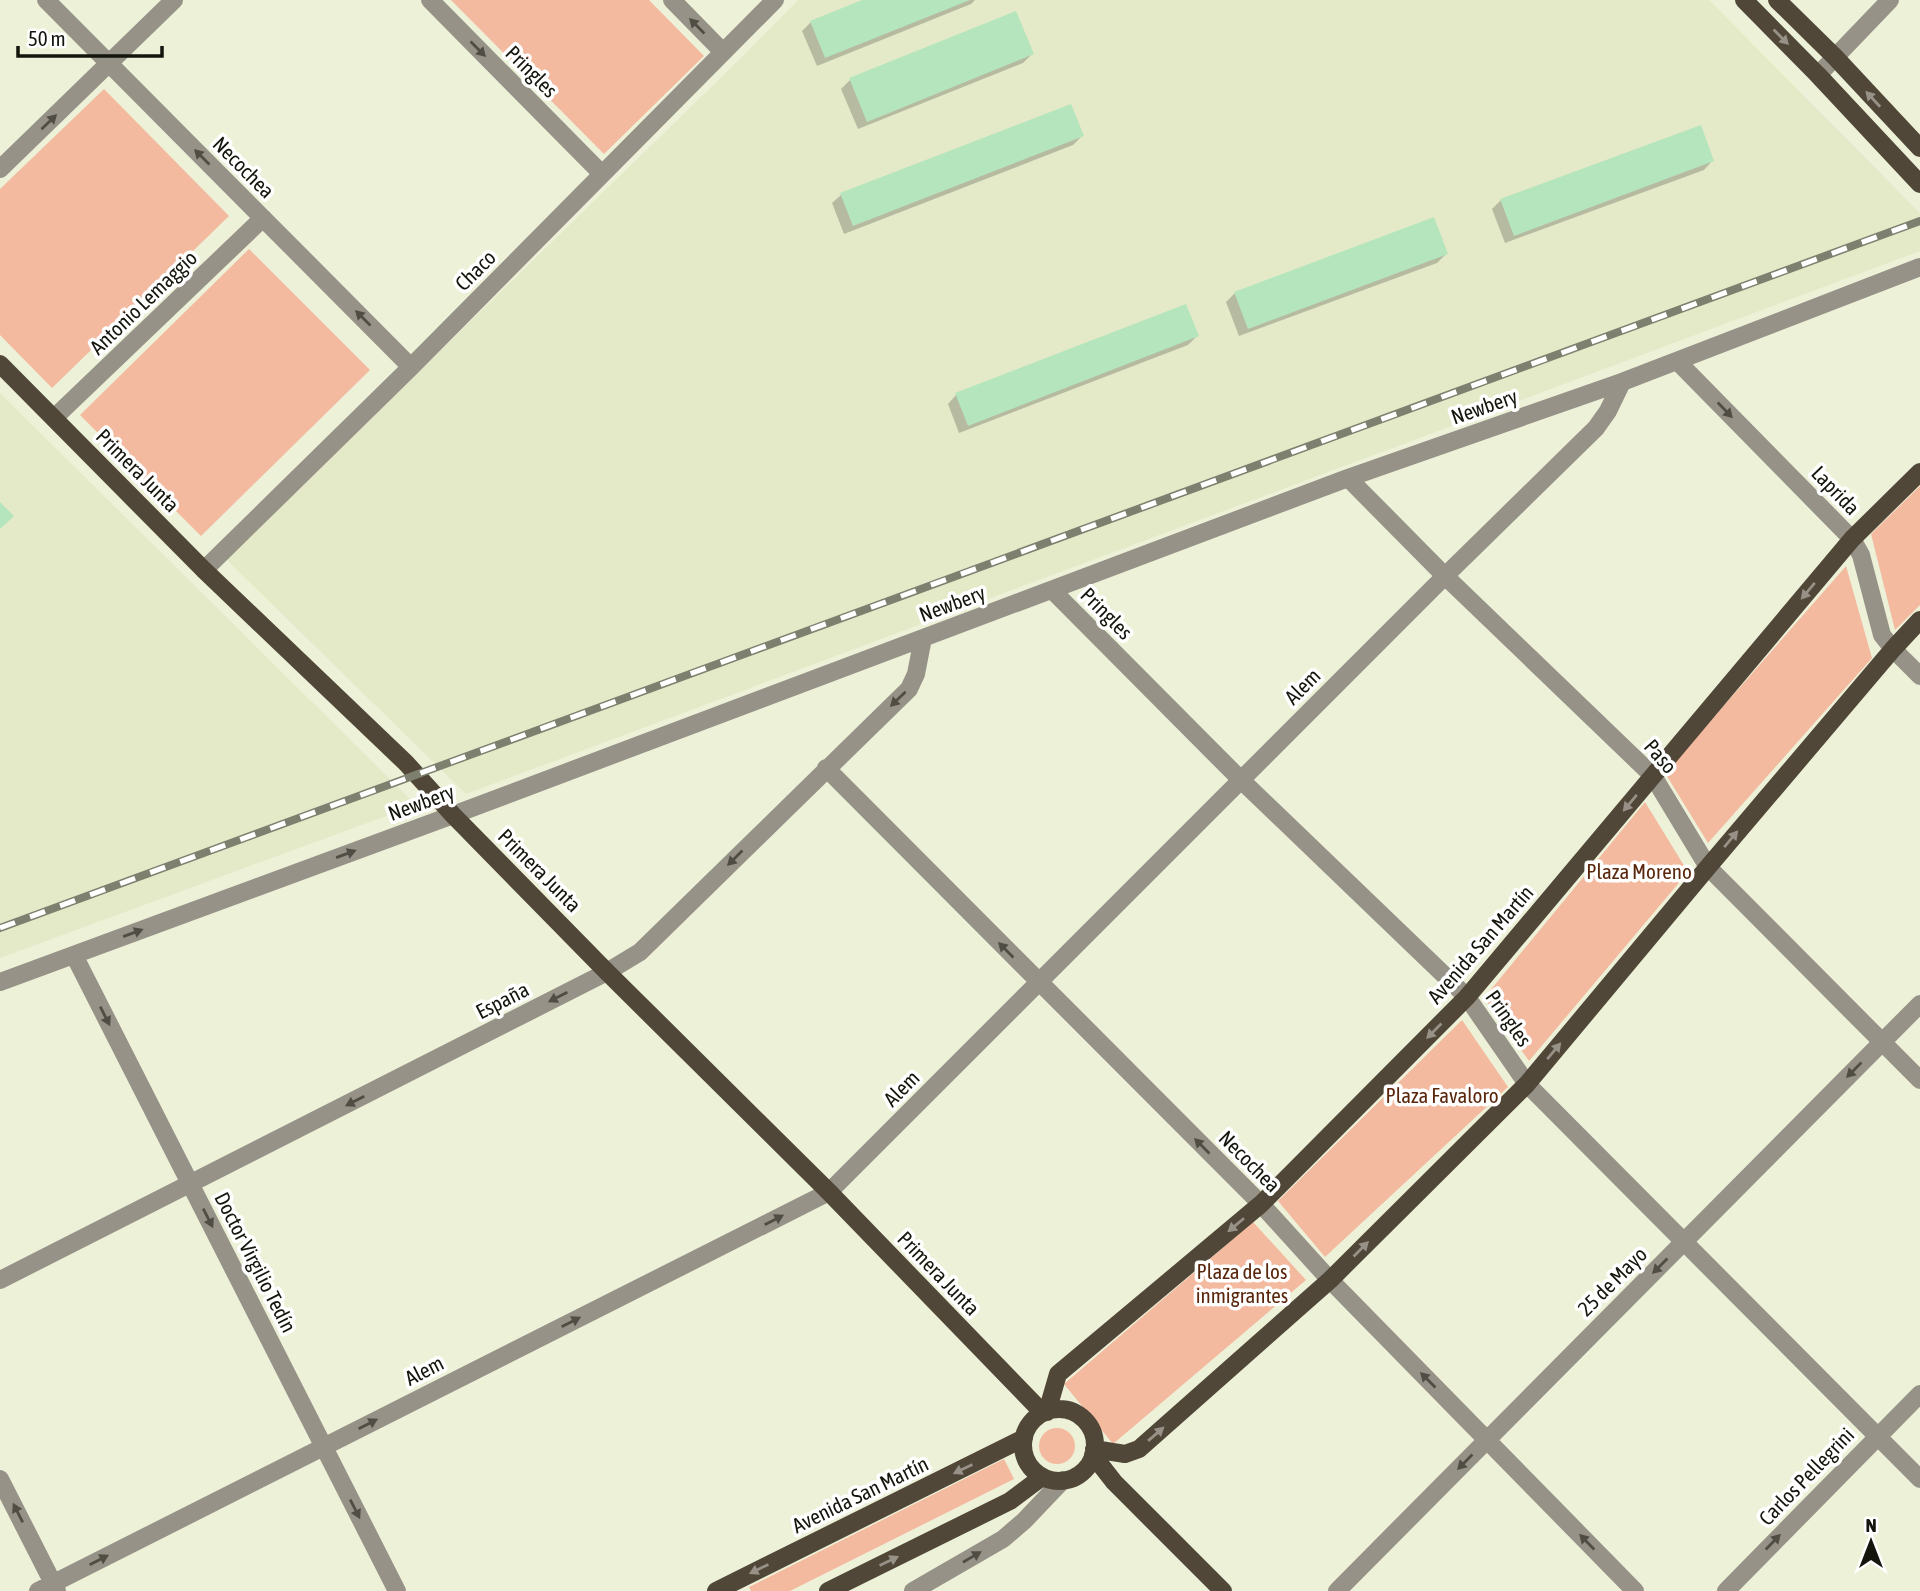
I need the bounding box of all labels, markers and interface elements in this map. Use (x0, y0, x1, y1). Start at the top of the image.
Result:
scale bar (18, 14, 161, 58)
one-way arrow (690, 18, 706, 35)
text: 50 m (28, 26, 66, 50)
one-way arrow (1772, 29, 1789, 45)
one-way arrow (469, 40, 486, 57)
street label: Pringles (501, 40, 563, 102)
one-way arrow (1865, 90, 1882, 107)
one-way arrow (40, 114, 57, 130)
street label: Necochea (208, 131, 280, 203)
one-way arrow (195, 149, 211, 166)
street label: Antonio Lemaggio (85, 245, 201, 359)
street label: Chaco (450, 245, 500, 295)
one-way arrow (354, 310, 371, 327)
street label: Newbery (1448, 383, 1521, 429)
one-way arrow (1717, 401, 1734, 418)
street label: Primera Junta (92, 424, 184, 516)
street label: Laprida (1807, 461, 1865, 519)
street label: Newbery (916, 580, 989, 626)
street label: Pringles (1076, 582, 1138, 644)
one-way arrow (1801, 583, 1816, 600)
street label: Alem (1279, 663, 1325, 709)
one-way arrow (889, 691, 906, 708)
street label: Paso (1640, 734, 1682, 778)
street label: Newbery (385, 779, 458, 825)
one-way arrow (1623, 795, 1638, 812)
street label: Primera Junta (494, 824, 586, 916)
one-way arrow (1723, 830, 1739, 848)
one-way arrow (336, 848, 357, 859)
one-way arrow (727, 850, 744, 866)
park label: Plaza Moreno (1586, 859, 1692, 883)
street label: Avenida San Martín (1422, 880, 1538, 1008)
one-way arrow (122, 927, 143, 938)
one-way arrow (998, 942, 1015, 959)
street label: España (472, 977, 532, 1023)
street label: Pringles (1481, 985, 1537, 1051)
one-way arrow (548, 992, 568, 1003)
one-way arrow (99, 1006, 110, 1026)
one-way arrow (1426, 1022, 1442, 1039)
one-way arrow (1546, 1043, 1561, 1060)
one-way arrow (1846, 1061, 1863, 1078)
street label: Alem (878, 1065, 924, 1111)
park label: Plaza Favaloro (1385, 1083, 1499, 1107)
one-way arrow (345, 1095, 365, 1106)
street label: Necochea (1214, 1125, 1286, 1197)
one-way arrow (1194, 1137, 1211, 1154)
street label: Doctor Virgilio Tedín (210, 1188, 302, 1336)
one-way arrow (203, 1208, 214, 1228)
one-way arrow (764, 1214, 784, 1225)
one-way arrow (1228, 1217, 1246, 1232)
street label: Primera Junta (893, 1226, 985, 1320)
one-way arrow (1352, 1242, 1369, 1258)
street label: 25 de Mayo (1573, 1242, 1651, 1320)
one-way arrow (1652, 1257, 1668, 1274)
park label: Plaza de los inmigrantes (1196, 1259, 1288, 1307)
one-way arrow (561, 1317, 581, 1328)
street label: Alem (401, 1350, 447, 1390)
one-way arrow (1421, 1372, 1437, 1389)
one-way arrow (358, 1419, 378, 1430)
street label: Carlos Pellegrini (1754, 1422, 1858, 1530)
one-way arrow (1147, 1427, 1164, 1442)
street label: Avenida San Martín (788, 1451, 932, 1537)
one-way arrow (1457, 1453, 1473, 1470)
one-way arrow (953, 1463, 973, 1474)
one-way arrow (350, 1499, 361, 1519)
one-way arrow (12, 1503, 23, 1523)
north arrow (1836, 1507, 1906, 1577)
text: N (1865, 1514, 1877, 1536)
one-way arrow (1580, 1534, 1596, 1551)
one-way arrow (1765, 1534, 1782, 1551)
one-way arrow (962, 1551, 982, 1563)
one-way arrow (89, 1555, 109, 1566)
one-way arrow (879, 1555, 899, 1566)
one-way arrow (749, 1564, 769, 1575)

